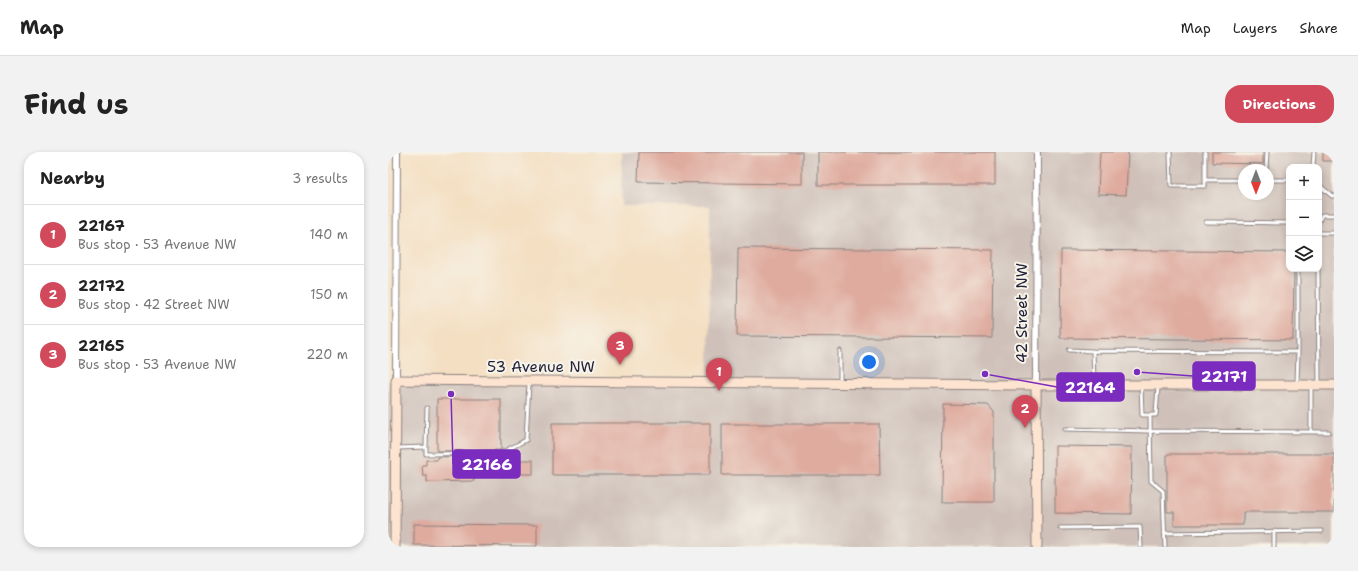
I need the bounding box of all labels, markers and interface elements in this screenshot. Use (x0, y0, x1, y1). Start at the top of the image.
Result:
text: Map (20, 15, 64, 40)
text: Map (1181, 19, 1211, 37)
text: Layers (1233, 19, 1277, 37)
text: Share (1299, 19, 1338, 37)
text: Find us (24, 85, 129, 123)
button: Directions (1225, 85, 1334, 123)
north arrow (1238, 164, 1274, 200)
map controls (1286, 164, 1322, 272)
button: + (1286, 164, 1322, 200)
text: Nearby (40, 167, 105, 189)
text: 3 results (292, 170, 348, 187)
button: − (1286, 200, 1322, 236)
text: 22167 (78, 216, 125, 236)
text: 1 (50, 226, 56, 243)
text: 140 m (309, 226, 348, 243)
text: Bus stop · 53 Avenue NW (78, 236, 237, 253)
button: layers (1286, 236, 1322, 272)
street label: 42 Street NW (1012, 263, 1032, 363)
text: 22172 (78, 276, 125, 296)
text: 2 (48, 286, 58, 303)
text: 150 m (310, 286, 348, 303)
text: Bus stop · 42 Street NW (78, 296, 230, 313)
pin: 3 (607, 332, 633, 365)
text: 22165 (78, 336, 124, 356)
text: 3 (48, 346, 58, 363)
text: 220 m (306, 346, 348, 363)
your location (859, 352, 879, 372)
text: Bus stop · 53 Avenue NW (78, 356, 237, 373)
street label: 53 Avenue NW (487, 357, 595, 377)
pin: 1 (706, 358, 732, 391)
callout: 22171 (1193, 362, 1255, 390)
text: 22171 (1201, 366, 1247, 387)
callout: 22164 (1057, 373, 1124, 401)
text: 22164 (1065, 377, 1115, 398)
pin: 2 (1012, 395, 1038, 428)
callout: 22166 (453, 450, 520, 478)
text: 22166 (462, 454, 512, 475)

